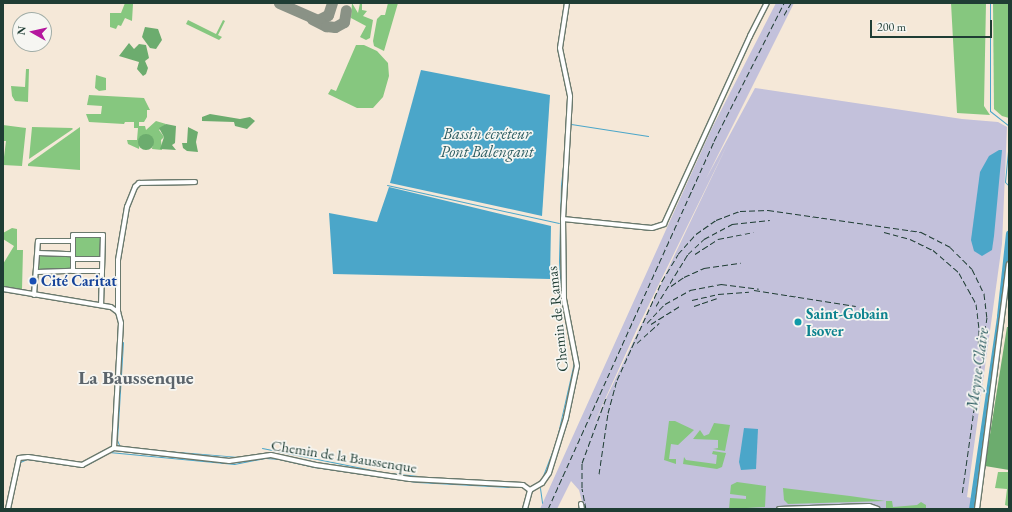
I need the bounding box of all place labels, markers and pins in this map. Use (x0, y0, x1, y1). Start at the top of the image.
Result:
place label: Cité Caritat (41, 272, 117, 290)
marker: Cité Caritat (28, 276, 38, 286)
place label: Saint-Gobain Isover (806, 304, 889, 339)
marker: Saint-Gobain Isover (793, 317, 803, 327)

